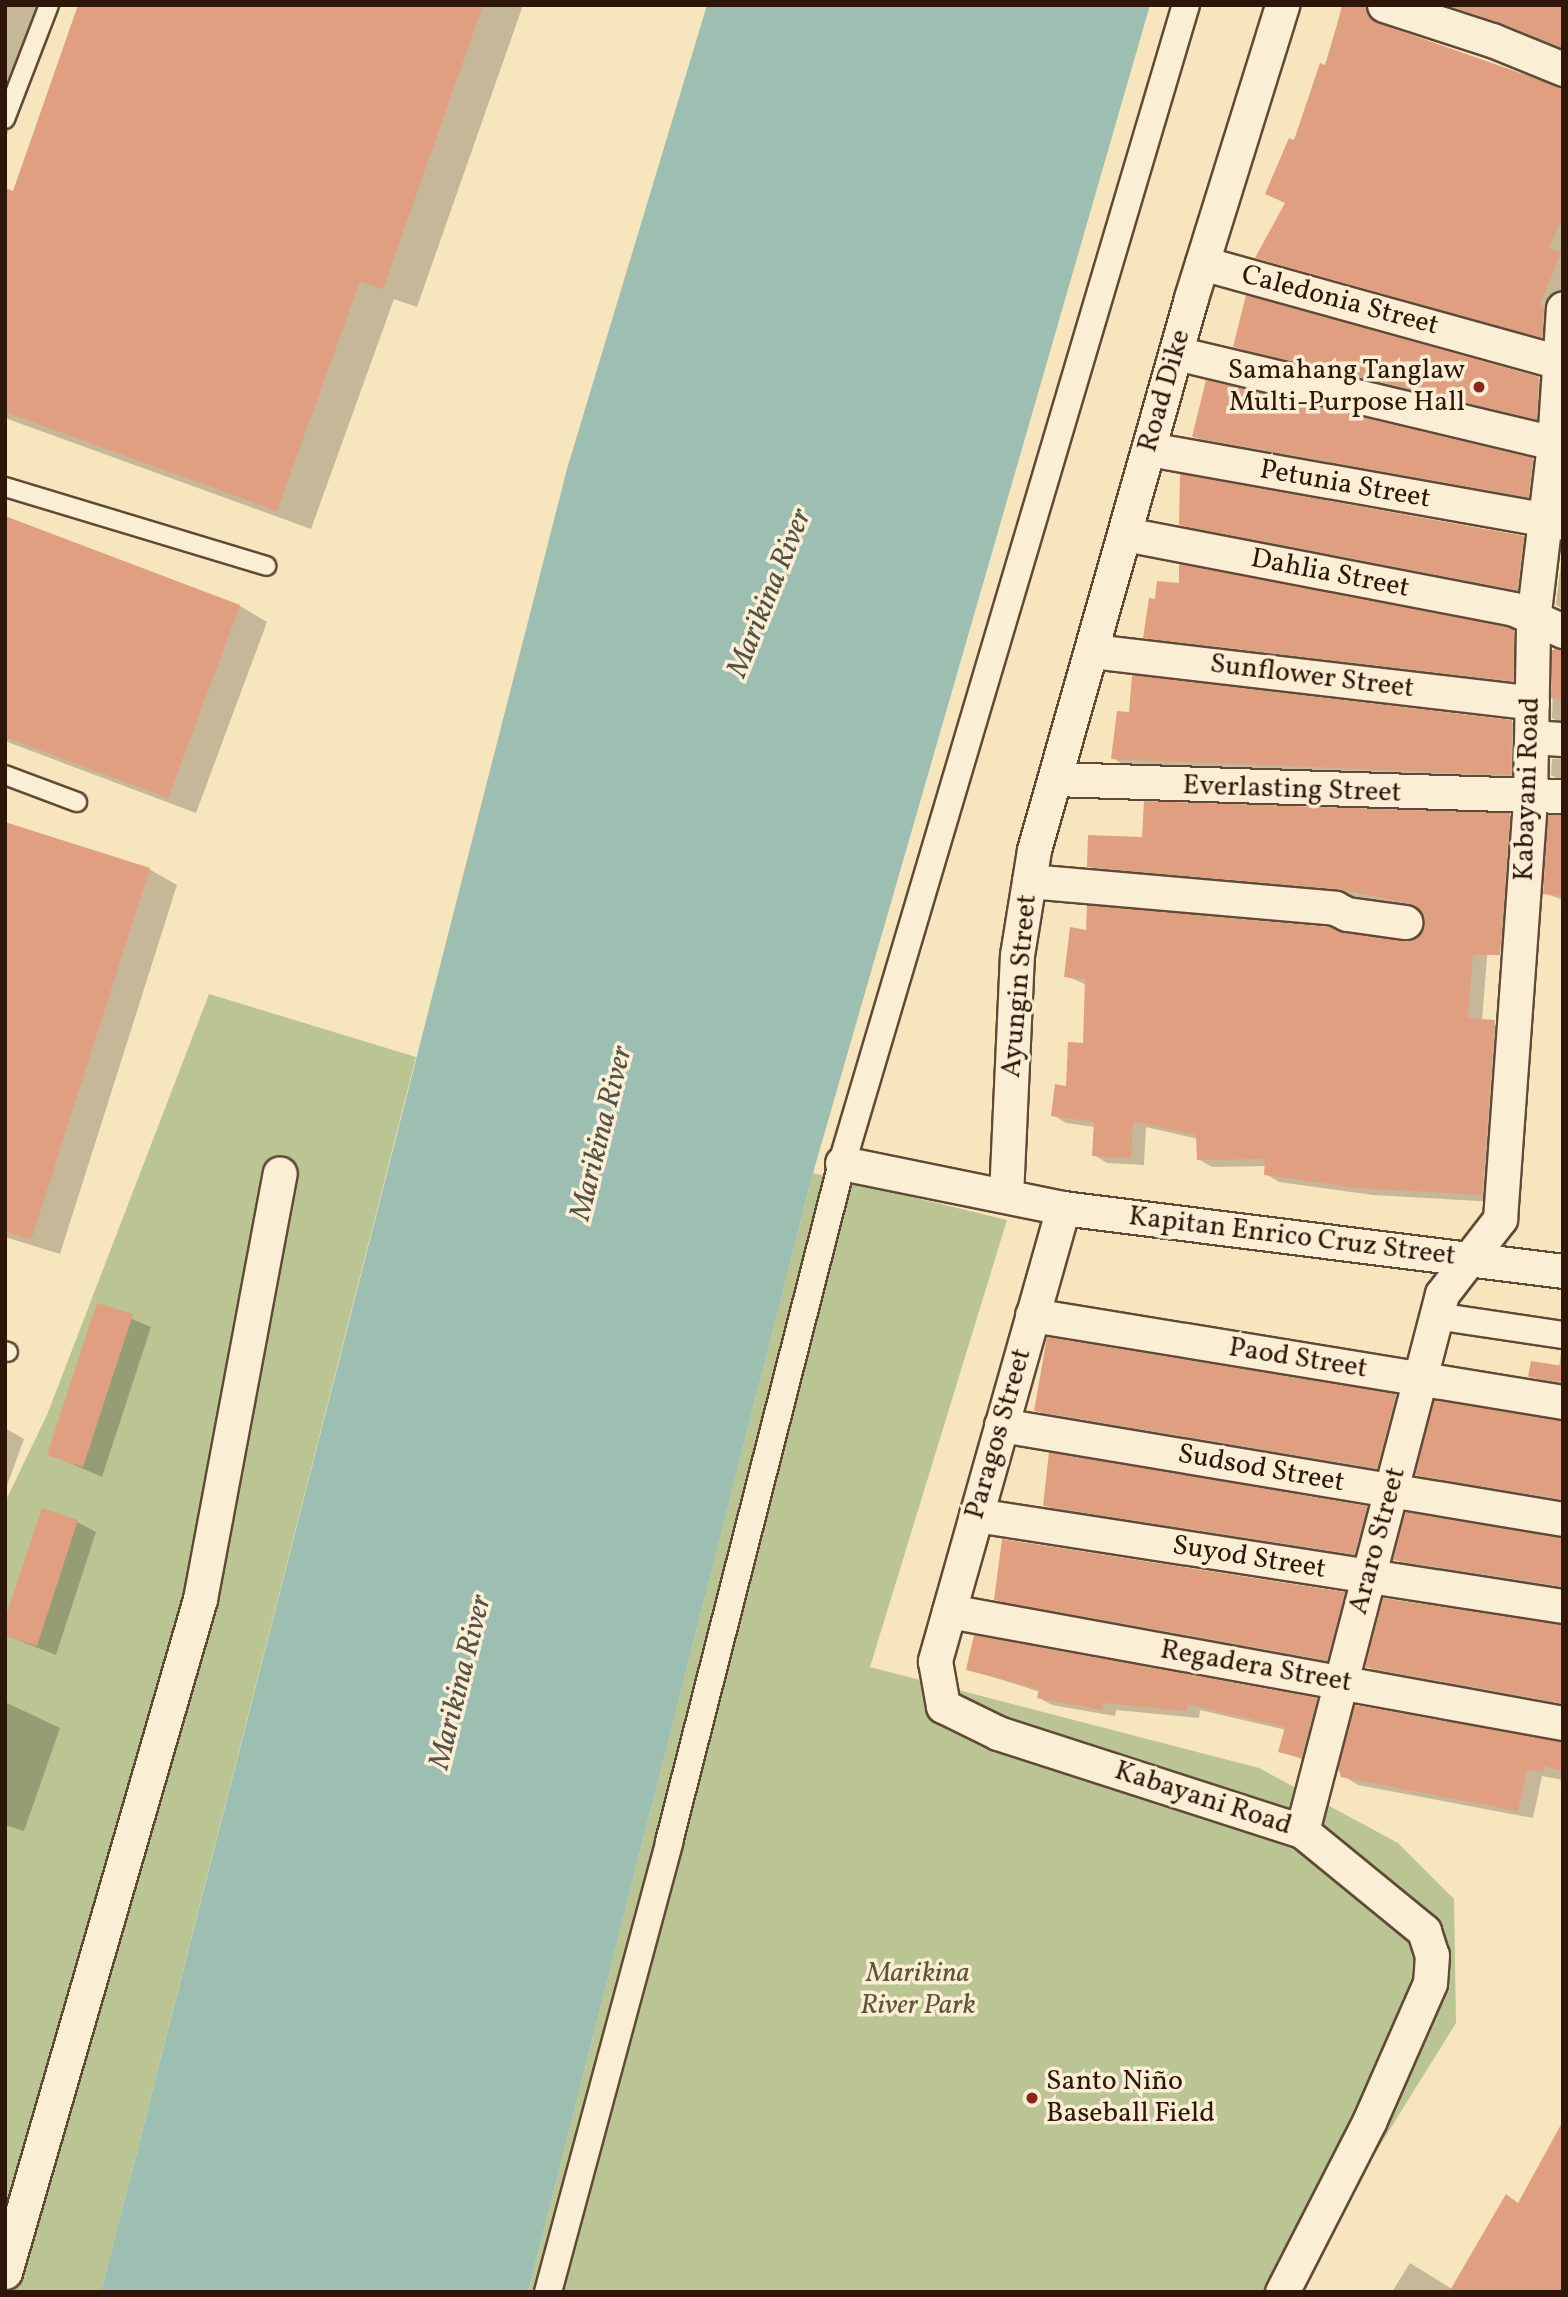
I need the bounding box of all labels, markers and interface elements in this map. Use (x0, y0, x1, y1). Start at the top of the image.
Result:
street label: Caledonia Street (1238, 259, 1442, 343)
street label: Road Dike (1132, 326, 1198, 456)
place label: Samahang Tanglaw Multi-Purpose Hall (1227, 354, 1465, 420)
marker: Samahang Tanglaw Multi-Purpose Hall (1471, 379, 1487, 395)
street label: Petunia Street (1257, 453, 1433, 517)
water label: Marikina River (720, 503, 820, 683)
street label: Dahlia Street (1248, 542, 1412, 606)
street label: Sunflower Street (1208, 648, 1416, 706)
street label: Kabayani Road (1508, 696, 1548, 882)
street label: Everlasting Street (1182, 769, 1402, 811)
street label: Ayungin Street (995, 893, 1045, 1079)
water label: Marikina River (563, 1042, 641, 1224)
street label: Kapitan Enrico Cruz Street (1127, 1200, 1457, 1274)
street label: Paod Street (1226, 1331, 1370, 1387)
street label: Paragos Street (959, 1345, 1039, 1523)
street label: Sudsod Street (1175, 1438, 1347, 1500)
street label: Araro Street (1342, 1464, 1414, 1618)
street label: Suyod Street (1170, 1529, 1328, 1587)
water label: Marikina River (422, 1591, 500, 1773)
street label: Regadera Street (1158, 1634, 1354, 1700)
street label: Kabayani Road (1110, 1755, 1296, 1843)
park label: Marikina River Park (860, 1957, 976, 2023)
place label: Santo Niño Baseball Field (1046, 2065, 1215, 2131)
marker: Santo Niño Baseball Field (1024, 2090, 1040, 2106)

